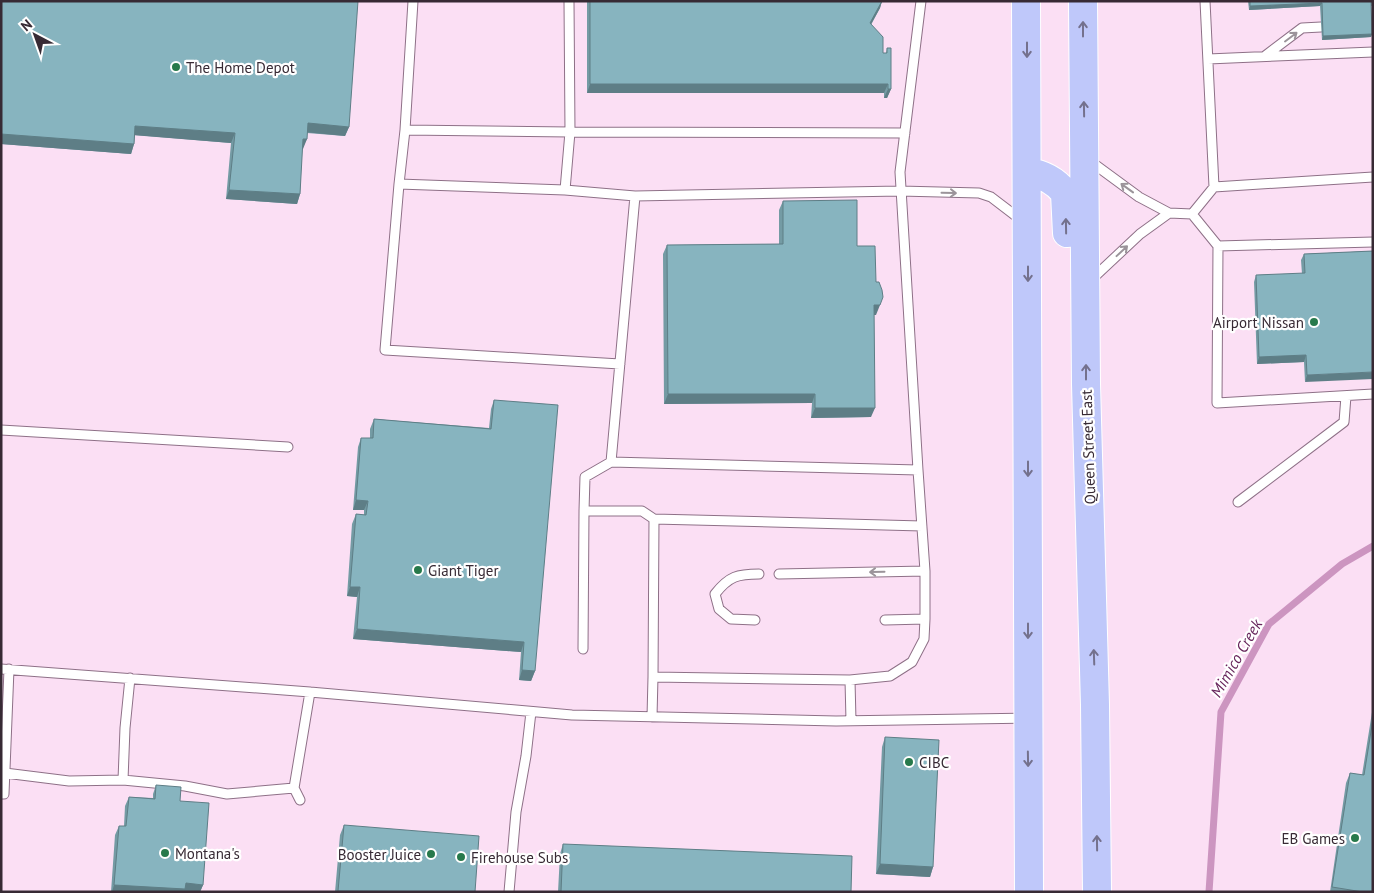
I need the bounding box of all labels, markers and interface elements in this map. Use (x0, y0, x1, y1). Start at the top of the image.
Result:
north arrow (10, 10, 60, 60)
text: N (17, 15, 36, 35)
one-way arrow (1078, 21, 1088, 37)
one-way arrow (1284, 31, 1297, 42)
one-way arrow (1022, 42, 1031, 58)
place label: The Home Depot (186, 58, 295, 77)
marker: The Home Depot (170, 61, 182, 73)
one-way arrow (1079, 101, 1089, 117)
one-way arrow (1121, 183, 1135, 193)
one-way arrow (941, 188, 957, 197)
one-way arrow (1062, 218, 1071, 234)
one-way arrow (1115, 245, 1128, 257)
one-way arrow (1023, 266, 1033, 282)
place label: Airport Nissan (1213, 313, 1304, 332)
marker: Airport Nissan (1308, 316, 1320, 328)
one-way arrow (1081, 364, 1091, 380)
street label: Queen Street East (1077, 389, 1099, 505)
one-way arrow (1023, 460, 1033, 477)
place label: Giant Tiger (428, 561, 499, 580)
marker: Giant Tiger (412, 564, 424, 576)
one-way arrow (869, 567, 885, 576)
water label: Mimico Creek (1206, 615, 1267, 700)
one-way arrow (1023, 623, 1033, 639)
one-way arrow (1089, 649, 1099, 665)
one-way arrow (1023, 750, 1033, 767)
place label: CIBC (919, 753, 949, 772)
marker: CIBC (903, 756, 915, 768)
place label: EB Games (1281, 829, 1345, 848)
marker: EB Games (1349, 832, 1361, 844)
one-way arrow (1092, 835, 1102, 852)
place label: Montana's (175, 844, 240, 863)
place label: Booster Juice (338, 845, 421, 864)
marker: Montana's (159, 847, 171, 859)
marker: Booster Juice (425, 848, 437, 860)
place label: Firehouse Subs (471, 848, 568, 867)
marker: Firehouse Subs (455, 851, 467, 863)

